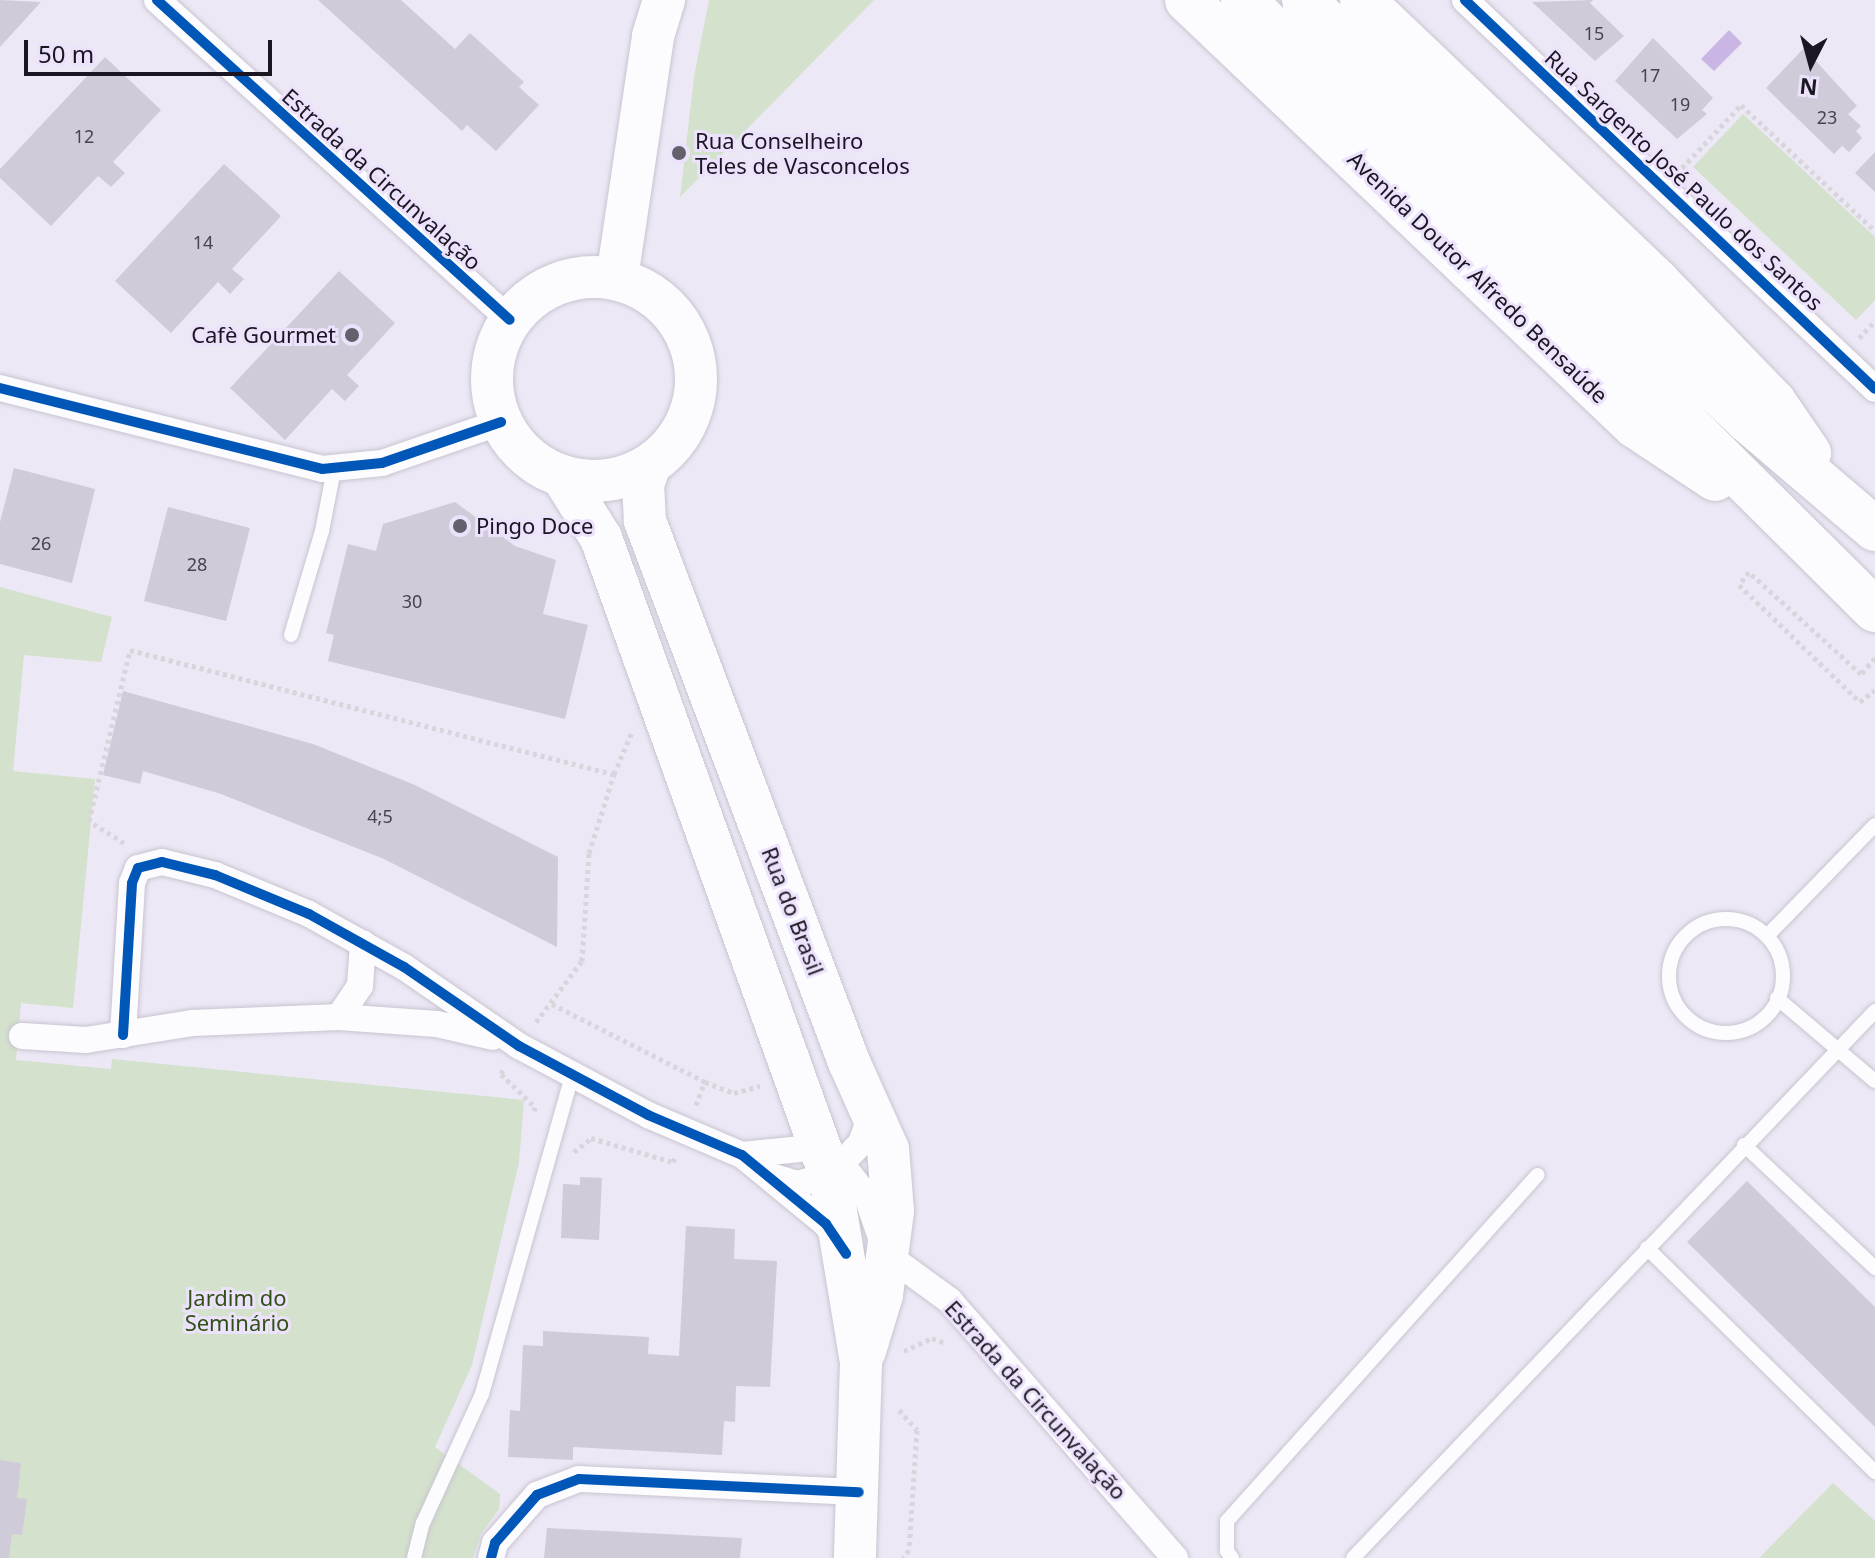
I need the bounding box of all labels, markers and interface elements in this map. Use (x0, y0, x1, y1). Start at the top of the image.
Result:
house number: 15 (1584, 22, 1604, 44)
scale bar (28, 24, 276, 74)
north arrow (1771, 24, 1851, 104)
text: 50 m (38, 37, 94, 70)
street label: Rua Sargento José Paulo dos Santos (1540, 44, 1828, 316)
house number: 17 (1640, 64, 1660, 86)
text: N (1798, 72, 1819, 104)
street label: Estrada da Circunvalação (277, 83, 487, 275)
house number: 19 (1670, 93, 1690, 115)
house number: 23 (1817, 106, 1837, 128)
house number: 12 (74, 125, 94, 147)
place label: Rua Conselheiro Teles de Vasconcelos (695, 127, 910, 178)
marker: Rua Conselheiro Teles de Vasconcelos (670, 144, 688, 162)
street label: Avenida Doutor Alfredo Bensaúde (1343, 146, 1613, 408)
house number: 14 (193, 231, 213, 253)
place label: Cafè Gourmet (191, 322, 336, 348)
marker: Cafè Gourmet (343, 326, 361, 344)
place label: Pingo Doce (476, 513, 593, 539)
marker: Pingo Doce (451, 517, 469, 535)
house number: 26 (31, 532, 51, 554)
house number: 28 (187, 553, 207, 575)
house number: 30 (402, 590, 422, 612)
house number: 4;5 (367, 805, 393, 827)
street label: Rua do Brasil (756, 843, 830, 979)
park label: Jardim do Seminário (185, 1284, 289, 1336)
street label: Estrada da Circunvalação (940, 1295, 1132, 1505)

